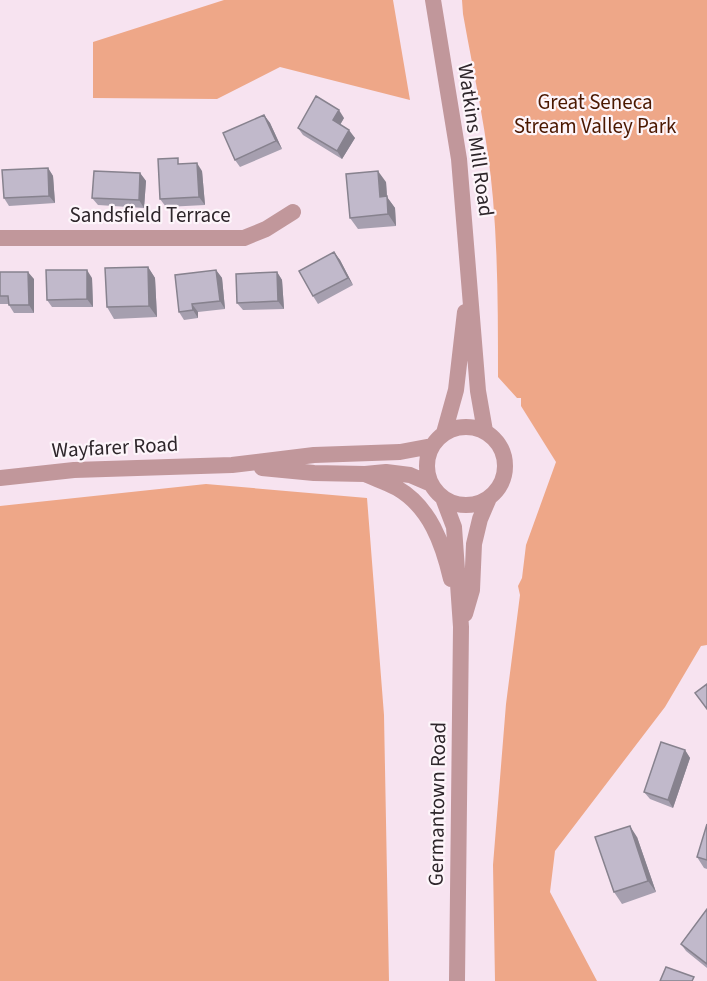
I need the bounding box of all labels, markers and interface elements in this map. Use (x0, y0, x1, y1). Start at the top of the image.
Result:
street label: Watkins Mill Road (450, 62, 502, 218)
park label: Great Seneca Stream Valley Park (514, 87, 677, 141)
street label: Sandsfield Terrace (69, 200, 231, 230)
street label: Wayfarer Road (51, 429, 179, 465)
street label: Germantown Road (421, 722, 453, 886)

